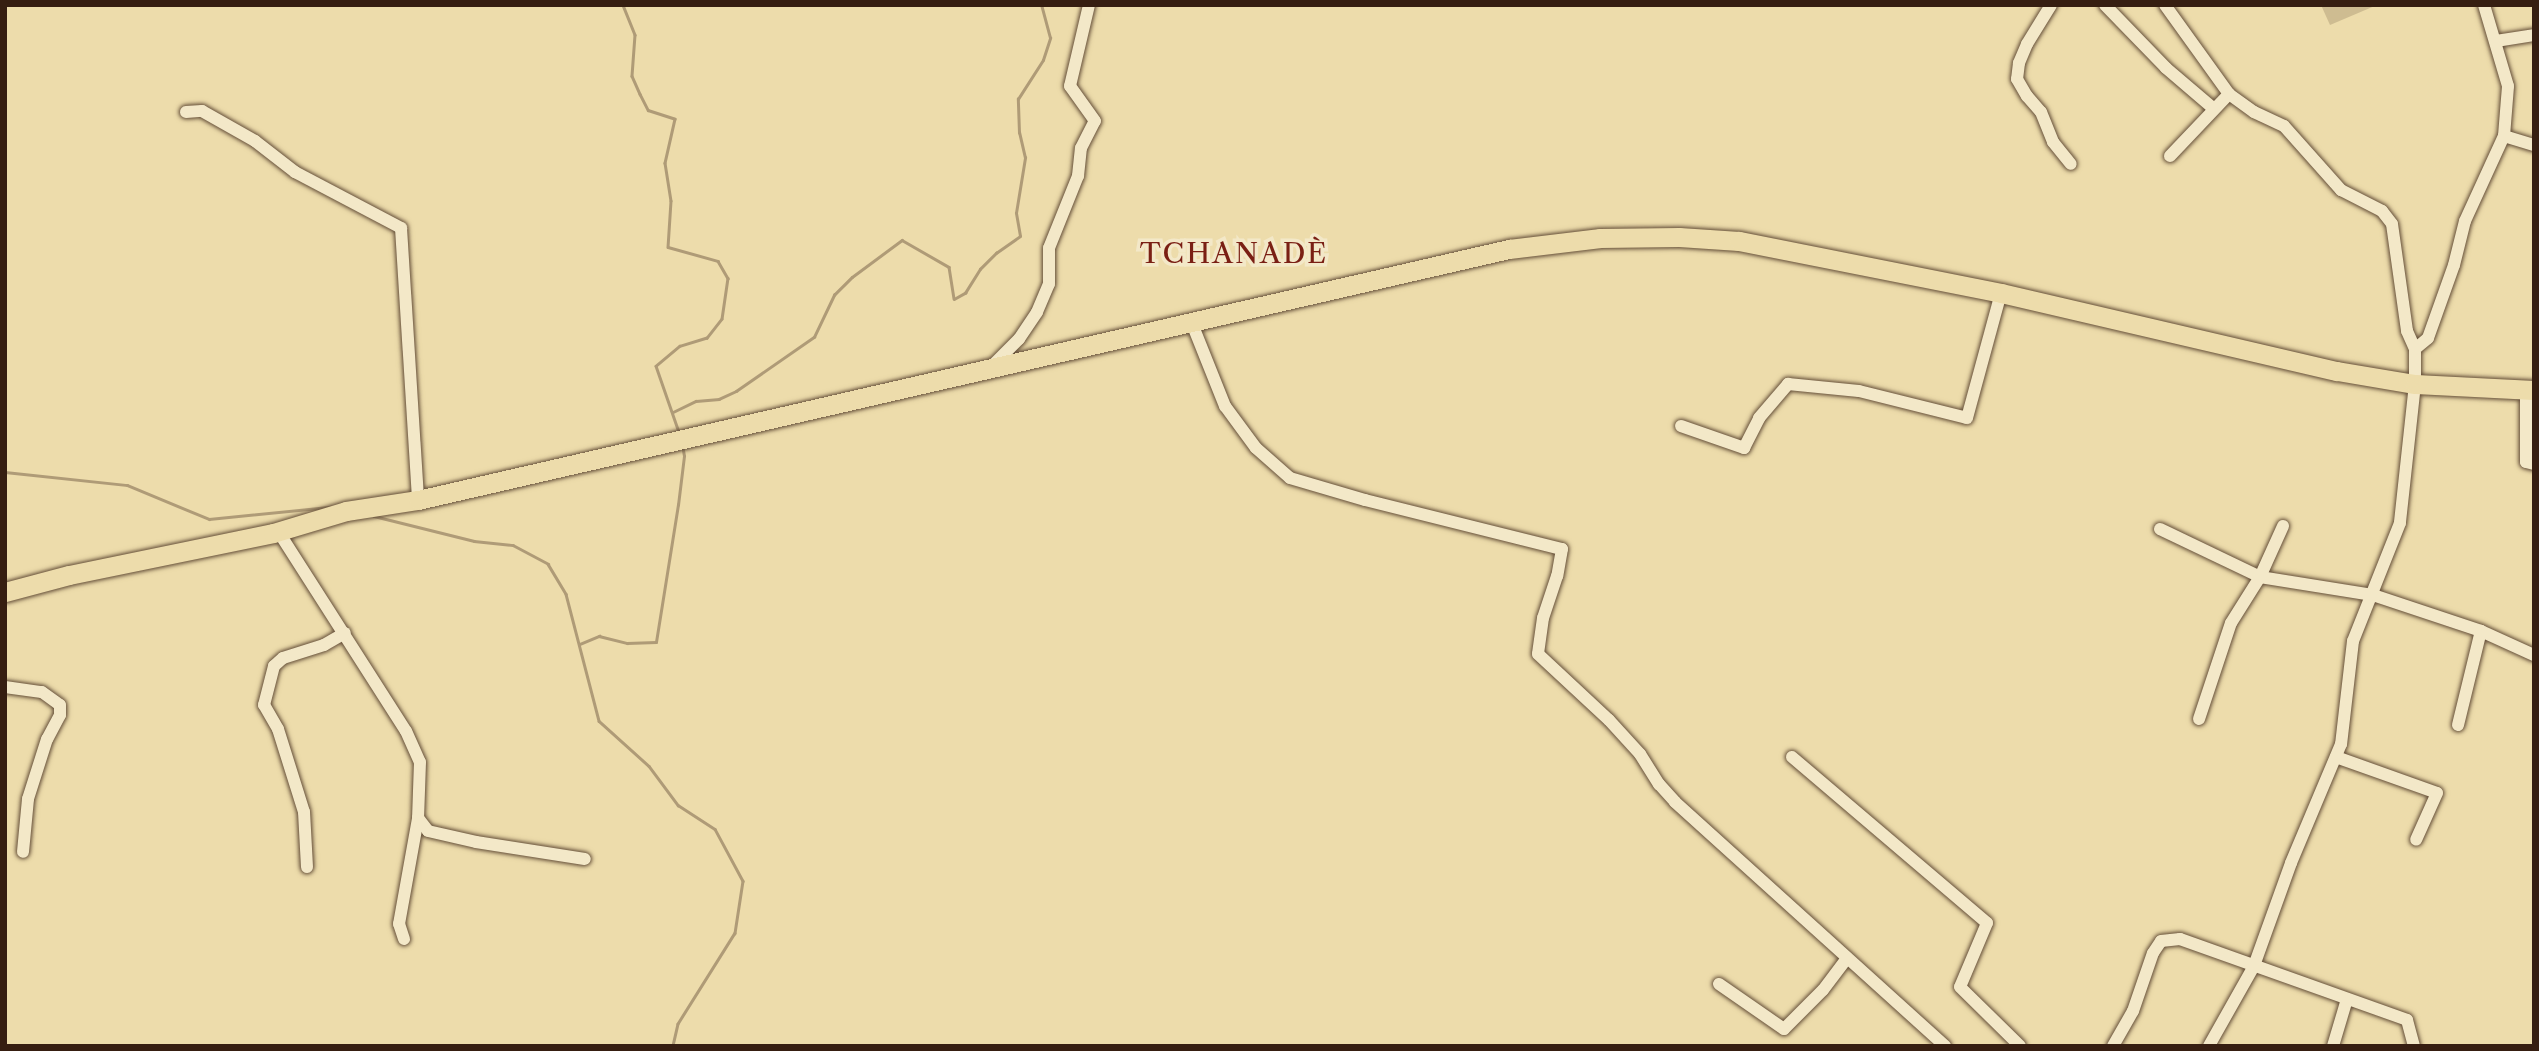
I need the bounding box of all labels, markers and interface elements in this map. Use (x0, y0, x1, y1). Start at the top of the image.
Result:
district label: TCHANADÈ (1141, 236, 1327, 270)

